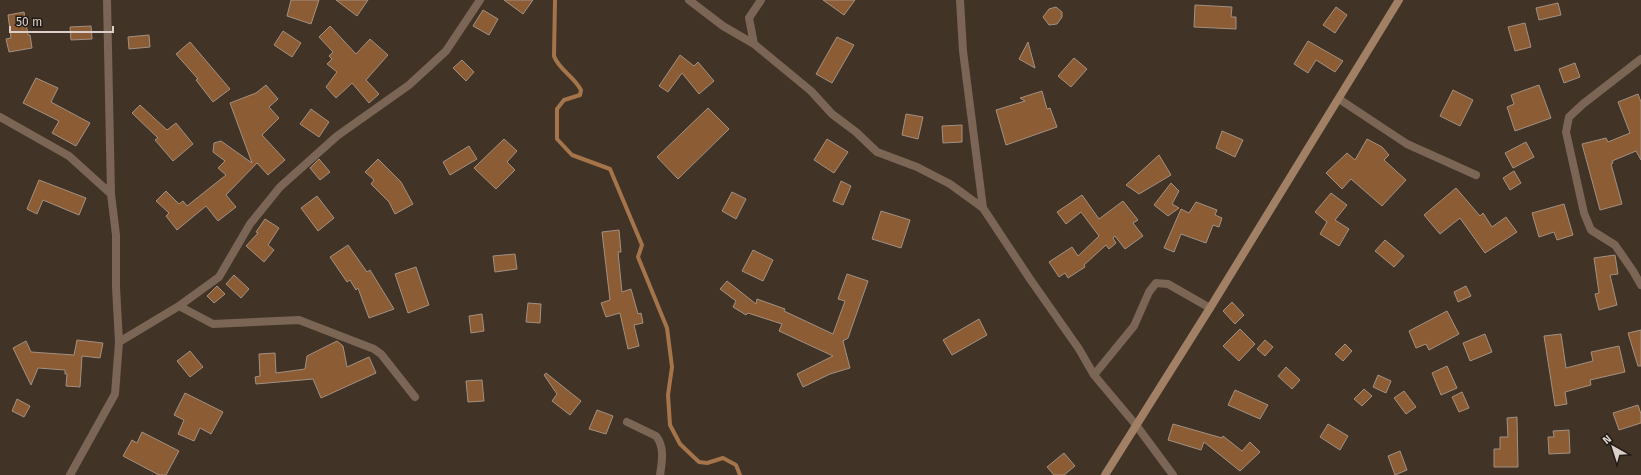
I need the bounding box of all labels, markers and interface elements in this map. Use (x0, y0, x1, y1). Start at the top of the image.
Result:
scale bar (10, 8, 113, 34)
text: 50 m (16, 15, 42, 29)
north arrow (1593, 427, 1633, 467)
text: N (1600, 432, 1614, 447)

